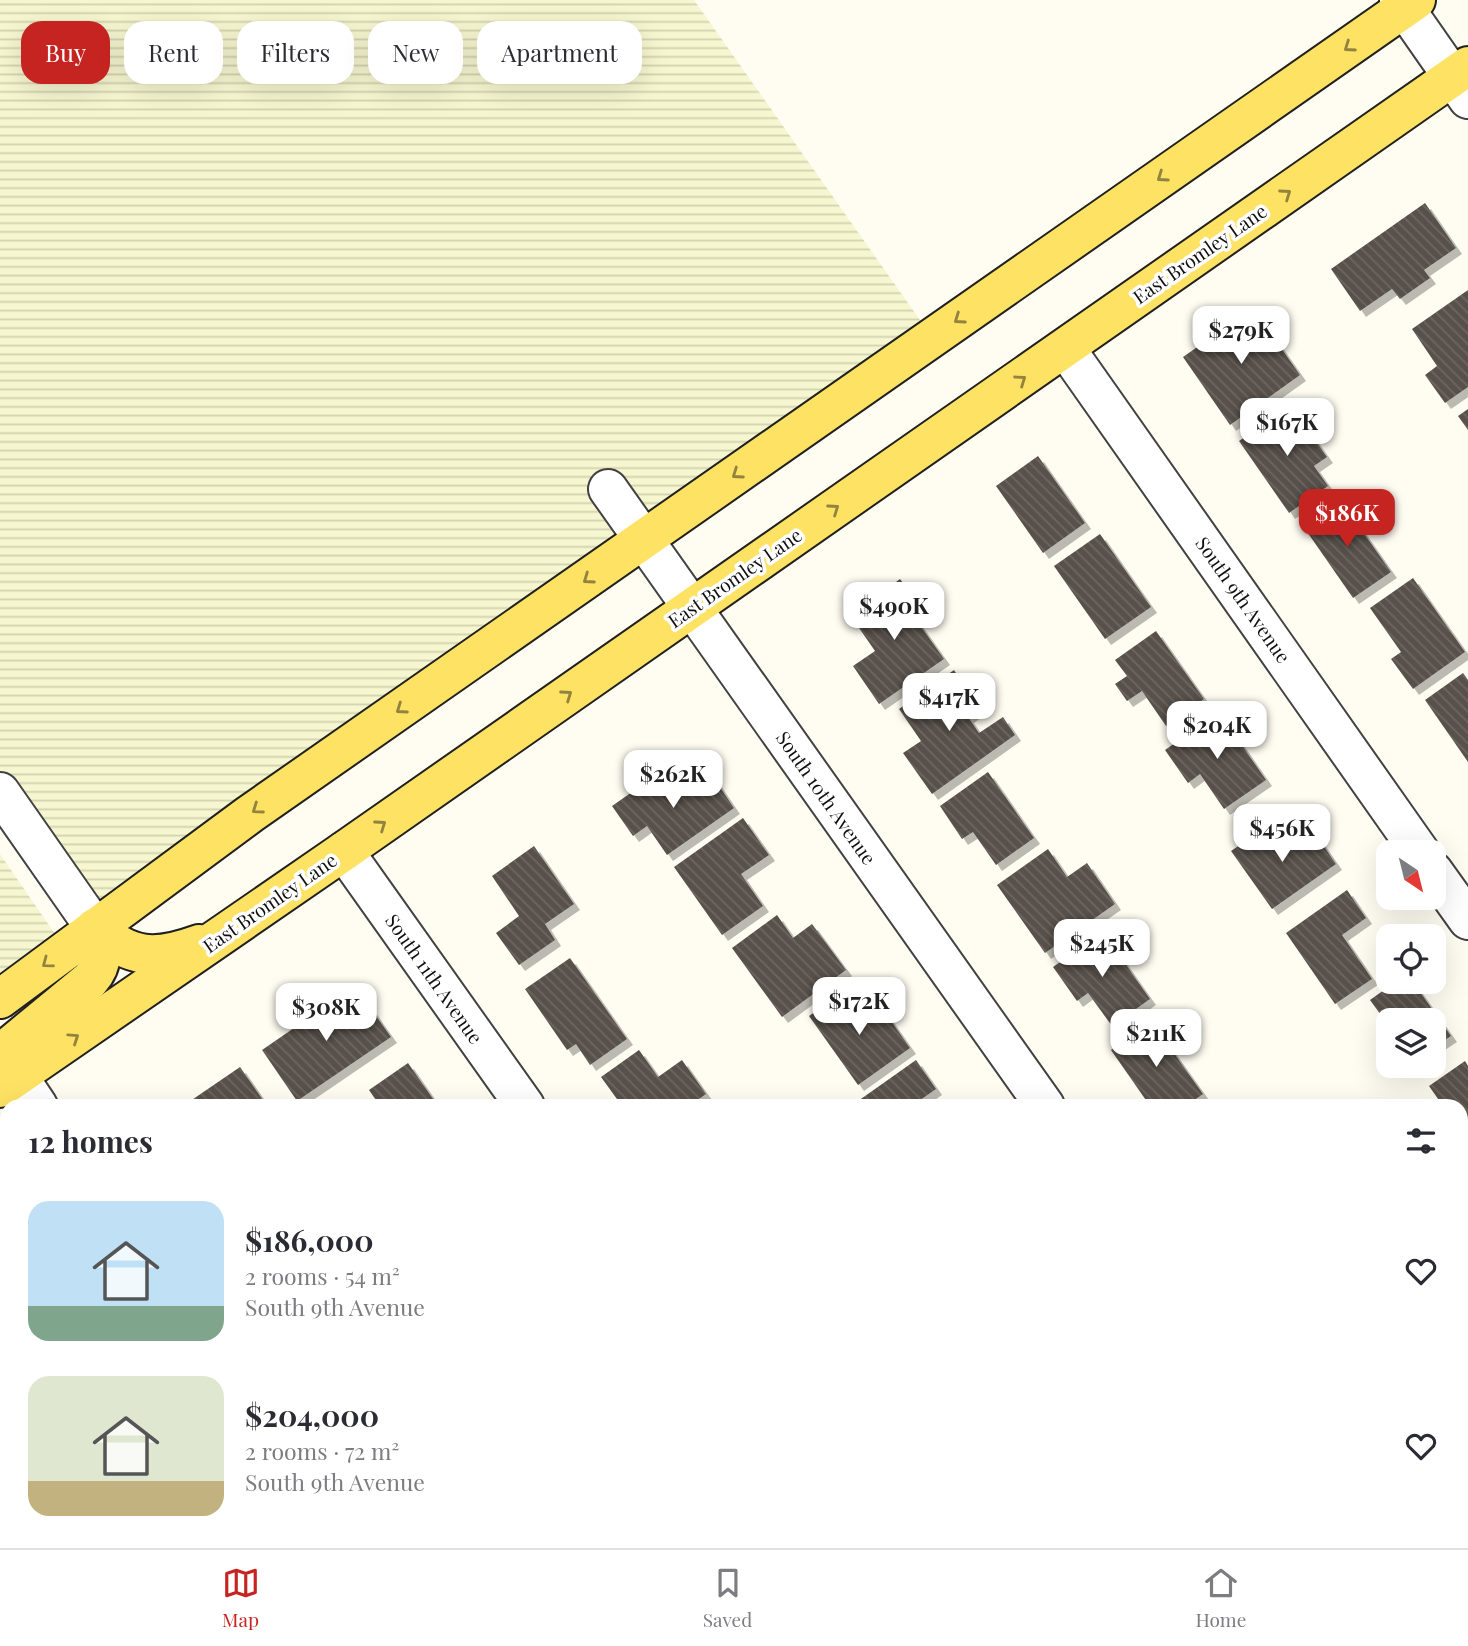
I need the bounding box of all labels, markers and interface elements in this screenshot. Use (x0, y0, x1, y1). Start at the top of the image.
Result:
chip: Buy (21, 21, 110, 84)
chip: Rent (124, 21, 223, 84)
chip: Filters (237, 21, 354, 84)
chip: New (368, 21, 463, 84)
chip: Apartment (477, 21, 642, 84)
one-way arrow (1344, 39, 1357, 51)
one-way arrow (1157, 169, 1170, 181)
one-way arrow (1278, 190, 1291, 202)
street label: East Bromley Lane (1127, 197, 1272, 309)
pin: $279K (1192, 306, 1290, 366)
one-way arrow (954, 311, 967, 323)
text: $279K (1209, 313, 1273, 344)
one-way arrow (1013, 376, 1026, 388)
pin: $167K (1238, 398, 1336, 458)
text: $167K (1256, 405, 1318, 436)
one-way arrow (732, 466, 745, 478)
pin: $186K (1298, 490, 1396, 549)
text: $186K (1315, 496, 1379, 527)
one-way arrow (827, 504, 840, 517)
street label: East Bromley Lane (662, 521, 807, 633)
street label: South 9th Avenue (1191, 531, 1297, 668)
one-way arrow (583, 571, 596, 583)
pin: $490K (845, 582, 943, 642)
text: $490K (859, 589, 929, 620)
pin: $417K (900, 674, 998, 733)
text: $417K (918, 680, 980, 711)
one-way arrow (559, 691, 572, 703)
one-way arrow (396, 701, 409, 713)
pin: $204K (1168, 702, 1266, 761)
text: $204K (1183, 708, 1251, 739)
street label: South 10th Avenue (771, 725, 883, 869)
pin: $262K (624, 750, 722, 810)
text: $262K (640, 757, 706, 788)
one-way arrow (252, 801, 265, 813)
pin: $456K (1233, 804, 1331, 864)
text: $456K (1249, 811, 1315, 842)
one-way arrow (373, 821, 386, 833)
north arrow (1376, 840, 1446, 910)
map controls (1376, 840, 1446, 1078)
street label: East Bromley Lane (197, 846, 342, 958)
street label: South 11th Avenue (380, 908, 489, 1049)
pin: $245K (1053, 920, 1151, 979)
button: locate (1376, 924, 1446, 994)
text: $245K (1070, 926, 1134, 957)
one-way arrow (43, 955, 55, 968)
pin: $172K (810, 978, 908, 1037)
pin: $308K (277, 984, 375, 1043)
text: $172K (829, 984, 889, 1015)
text: $308K (292, 990, 360, 1021)
button: layers (1376, 1008, 1446, 1078)
pin: $211K (1107, 1010, 1205, 1069)
text: $211K (1126, 1016, 1186, 1047)
one-way arrow (66, 1034, 79, 1046)
text: 12 homes (28, 1121, 153, 1161)
icon: filters (1402, 1122, 1440, 1160)
text: $186,000 (245, 1220, 374, 1260)
icon: home (84, 1229, 168, 1313)
icon: heart (1402, 1252, 1440, 1290)
text: 2 rooms · 54 m² (245, 1260, 400, 1291)
text: South 9th Avenue (245, 1291, 425, 1322)
text: $204,000 (245, 1395, 379, 1435)
icon: home (84, 1404, 168, 1488)
icon: heart (1402, 1427, 1440, 1465)
text: 2 rooms · 72 m² (245, 1435, 399, 1466)
text: South 9th Avenue (245, 1466, 425, 1497)
tab: Map (222, 1564, 260, 1632)
tab: Saved (703, 1564, 752, 1632)
tab: Home (1195, 1564, 1246, 1632)

